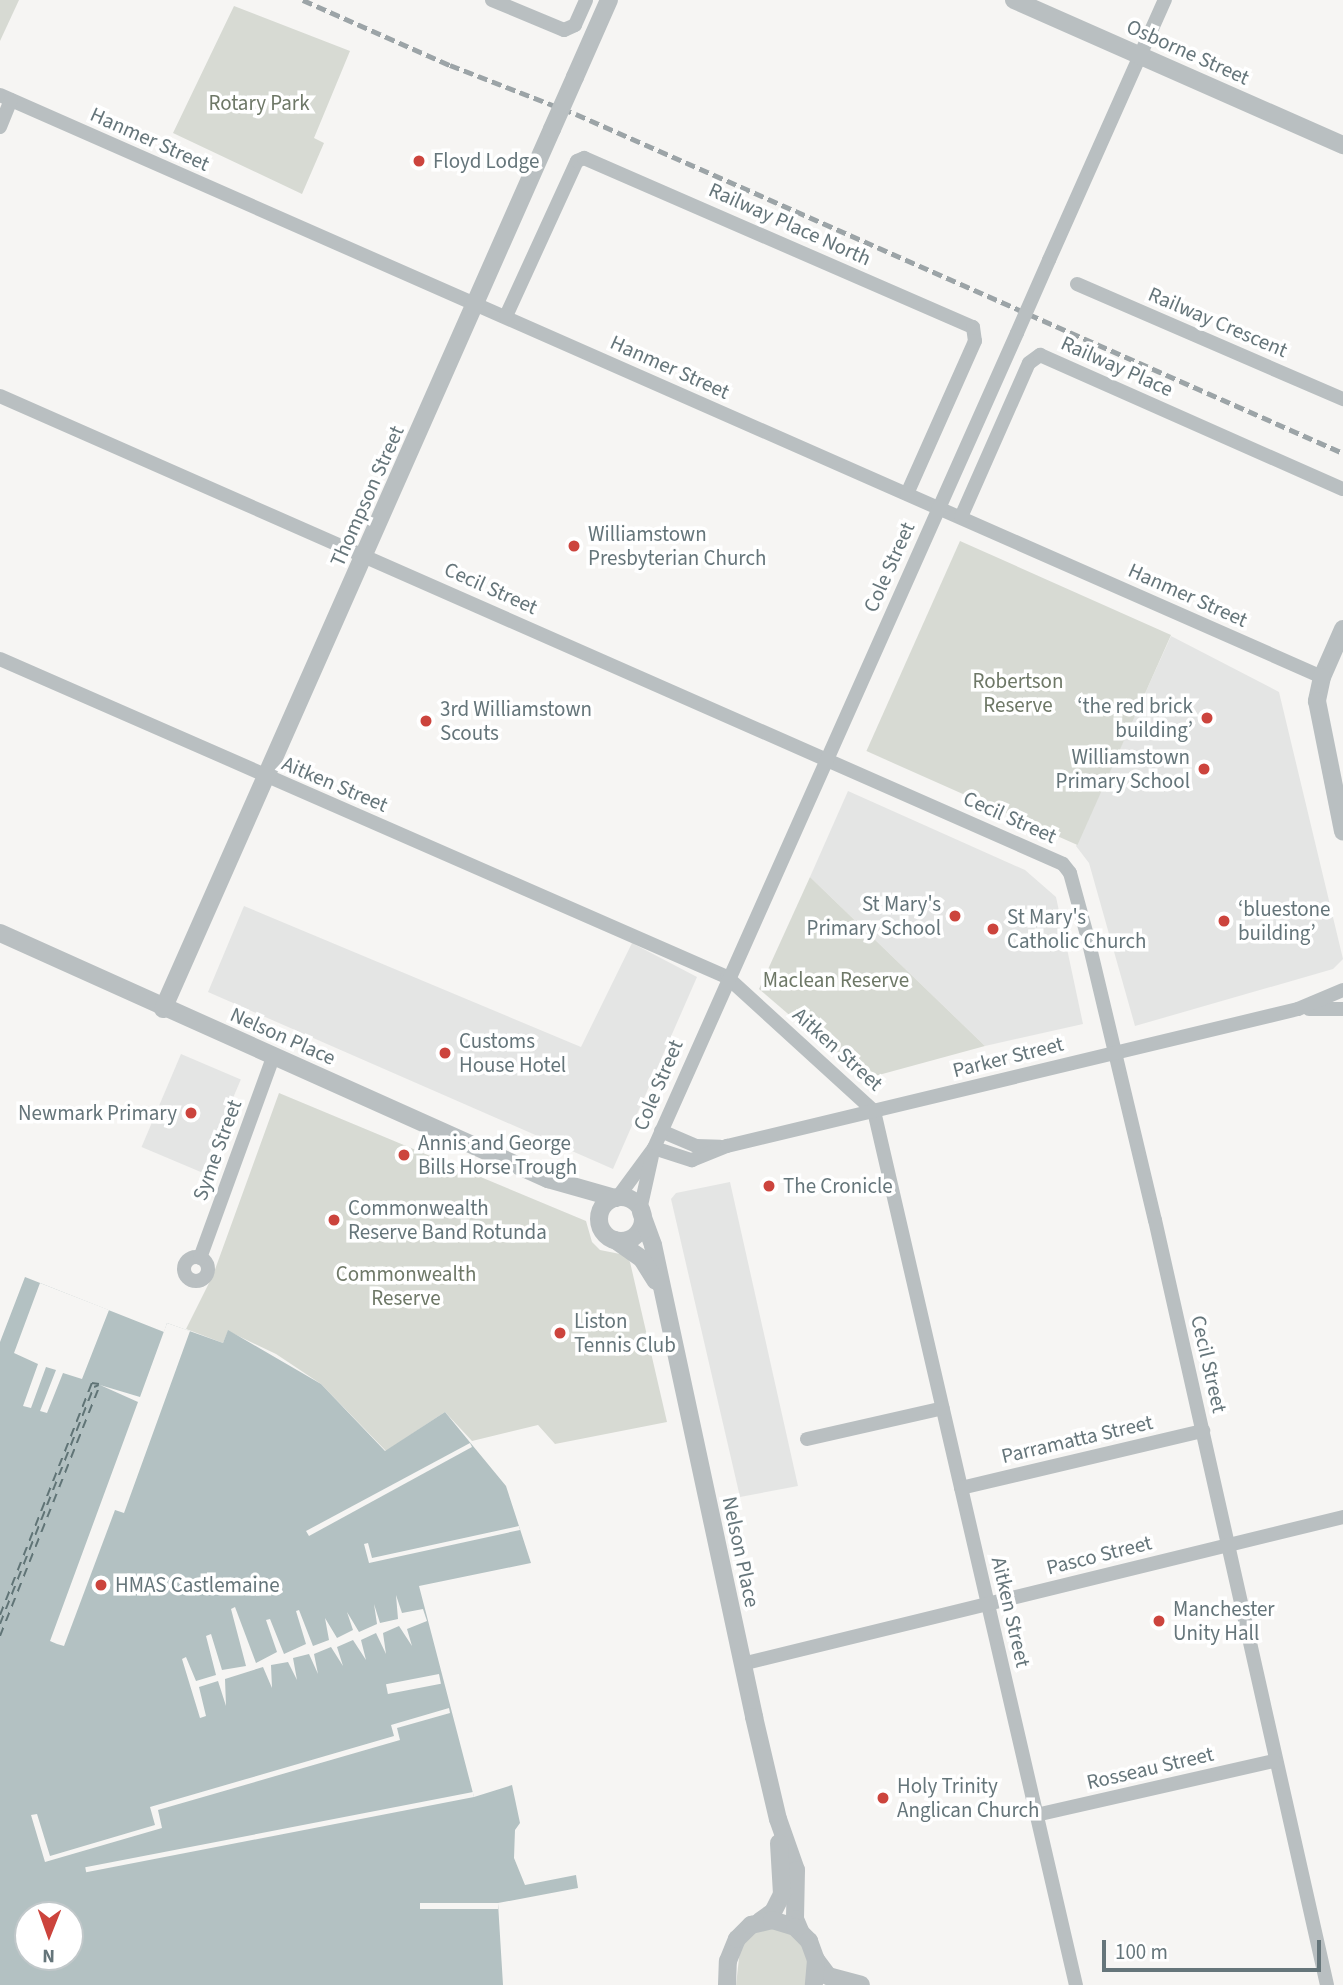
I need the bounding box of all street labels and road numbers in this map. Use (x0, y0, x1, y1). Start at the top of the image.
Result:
street label: Osborne Street (1123, 14, 1253, 90)
street label: Hanmer Street (87, 102, 213, 176)
street label: Railway Place North (705, 177, 875, 271)
street label: Railway Crescent (1145, 281, 1291, 363)
street label: Hanmer Street (607, 330, 733, 404)
street label: Railway Place (1057, 330, 1177, 402)
street label: Thompson Street (325, 422, 409, 570)
street label: Cole Street (858, 518, 920, 616)
street label: Cecil Street (441, 556, 541, 620)
street label: Hanmer Street (1125, 558, 1251, 632)
street label: Aitken Street (278, 750, 392, 818)
street label: Cecil Street (960, 785, 1060, 849)
street label: Nelson Place (226, 1002, 340, 1070)
street label: Aitken Street (788, 1002, 888, 1096)
street label: Parker Street (950, 1031, 1066, 1083)
street label: Cole Street (628, 1036, 688, 1134)
street label: Syme Street (187, 1096, 247, 1204)
street label: Cecil Street (1186, 1313, 1232, 1415)
street label: Parramatta Street (999, 1409, 1155, 1469)
street label: Nelson Place (717, 1494, 765, 1610)
street label: Pasco Street (1044, 1530, 1154, 1580)
street label: Aitken Street (986, 1554, 1036, 1670)
street label: Rosseau Street (1084, 1741, 1216, 1795)

